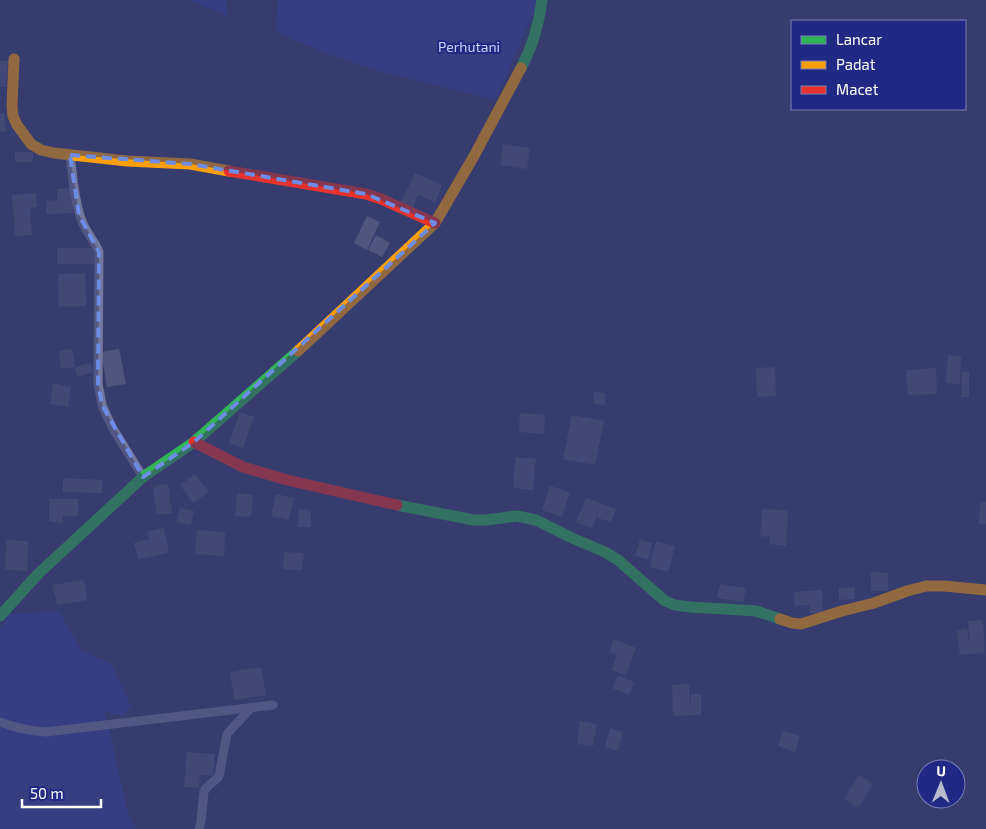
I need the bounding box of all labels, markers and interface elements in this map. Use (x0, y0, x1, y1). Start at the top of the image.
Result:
legend (791, 20, 966, 110)
text: Lancar (836, 30, 882, 48)
park label: Perhutani (438, 38, 500, 55)
text: Padat (836, 55, 876, 73)
text: Macet (836, 80, 879, 98)
north arrow (916, 759, 966, 809)
text: U (936, 762, 946, 779)
scale bar (22, 776, 101, 808)
text: 50 m (30, 784, 64, 802)

